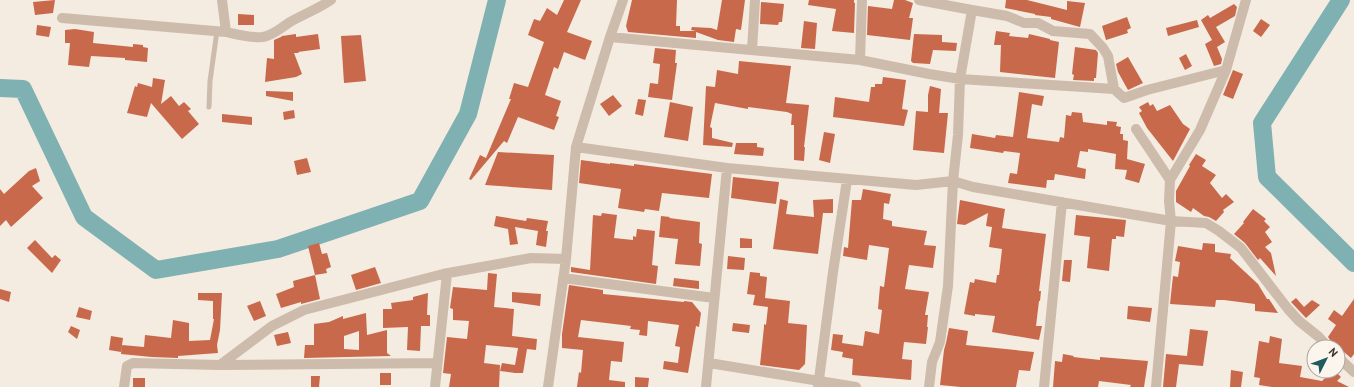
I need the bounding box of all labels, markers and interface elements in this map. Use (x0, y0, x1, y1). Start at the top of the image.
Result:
north arrow (1306, 339, 1346, 379)
text: N (1326, 345, 1341, 360)

